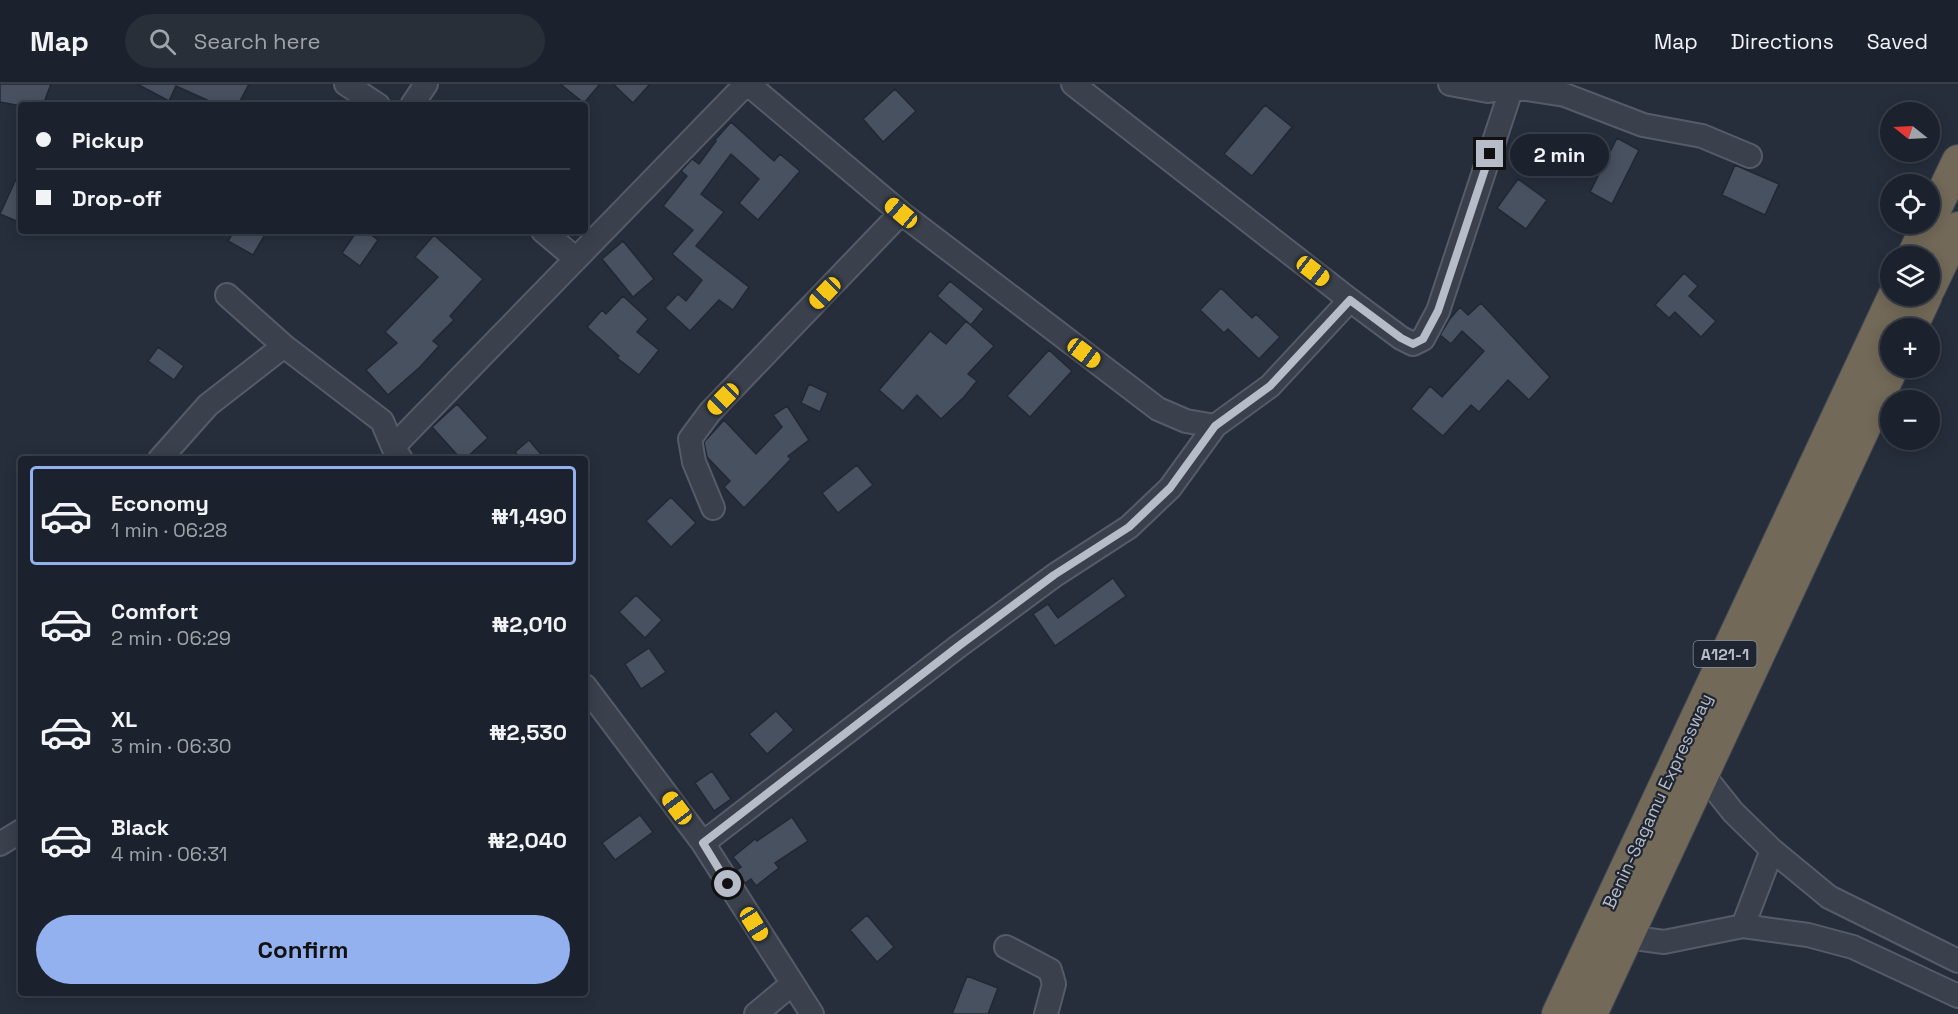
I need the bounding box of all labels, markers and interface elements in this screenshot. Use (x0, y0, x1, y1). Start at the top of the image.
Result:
search box (125, 14, 545, 68)
text: Map (30, 23, 89, 59)
icon: search (146, 25, 179, 58)
text: Search here (194, 27, 321, 55)
text: Map (1654, 28, 1698, 55)
text: Directions (1731, 28, 1834, 55)
text: Saved (1867, 28, 1928, 55)
north arrow (1880, 102, 1940, 162)
map controls (1880, 102, 1940, 450)
text: Pickup (72, 126, 144, 154)
callout: 2 min (1511, 133, 1610, 175)
route end (1476, 140, 1503, 167)
text: 2 min (1534, 142, 1585, 168)
button: locate (1880, 174, 1940, 234)
text: Drop-off (72, 184, 162, 212)
car (881, 195, 921, 231)
button: layers (1880, 246, 1940, 306)
car (1293, 253, 1333, 289)
car (806, 274, 844, 312)
button: + (1880, 318, 1940, 378)
car (1064, 335, 1104, 371)
car (704, 380, 742, 418)
button: − (1880, 390, 1940, 450)
icon: car (39, 489, 93, 543)
text: Economy (111, 489, 209, 517)
text: ₦1,490 (491, 502, 567, 530)
text: 1 min · 06:28 (111, 517, 228, 543)
icon: car (39, 597, 93, 651)
text: Comfort (111, 597, 199, 625)
text: ₦2,010 (492, 610, 567, 638)
text: 2 min · 06:29 (111, 625, 231, 651)
road number: A121-1 (1694, 641, 1756, 667)
street label: Benin-Sagamu Expressway (1597, 690, 1717, 912)
icon: car (39, 705, 93, 759)
text: XL (111, 705, 137, 733)
text: ₦2,530 (489, 718, 567, 746)
text: 3 min · 06:30 (111, 733, 232, 759)
car (659, 788, 695, 828)
icon: car (39, 813, 93, 867)
text: Black (111, 813, 169, 841)
text: ₦2,040 (487, 826, 567, 854)
text: 4 min · 06:31 (111, 841, 227, 867)
route start (714, 870, 741, 897)
car (737, 904, 771, 944)
button: Confirm (36, 915, 570, 984)

